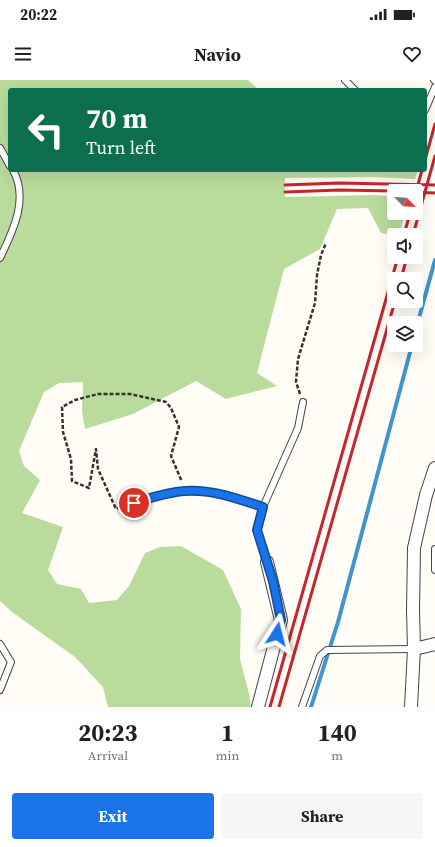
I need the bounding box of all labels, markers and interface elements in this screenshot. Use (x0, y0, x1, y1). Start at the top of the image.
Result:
text: 20:22 (20, 4, 57, 25)
text: Navio (194, 42, 241, 67)
icon: menu (12, 43, 34, 65)
icon: heart (401, 43, 423, 65)
text: 70 m (86, 99, 148, 137)
icon: left (20, 104, 72, 156)
text: Turn left (86, 135, 156, 160)
north arrow (387, 184, 423, 220)
map controls (387, 184, 423, 352)
button: sound (387, 228, 423, 264)
button: search (387, 272, 423, 308)
button: layers (387, 316, 423, 352)
pin (117, 486, 151, 520)
icon: arrive (123, 492, 145, 514)
position arrow (256, 613, 298, 655)
text: 20:23 (78, 716, 138, 749)
text: 1 (221, 716, 234, 749)
text: 140 (318, 716, 357, 749)
text: Arrival (88, 747, 128, 764)
text: min (216, 747, 239, 764)
text: m (331, 747, 343, 764)
button: Exit (12, 793, 214, 839)
button: Share (222, 793, 423, 839)

